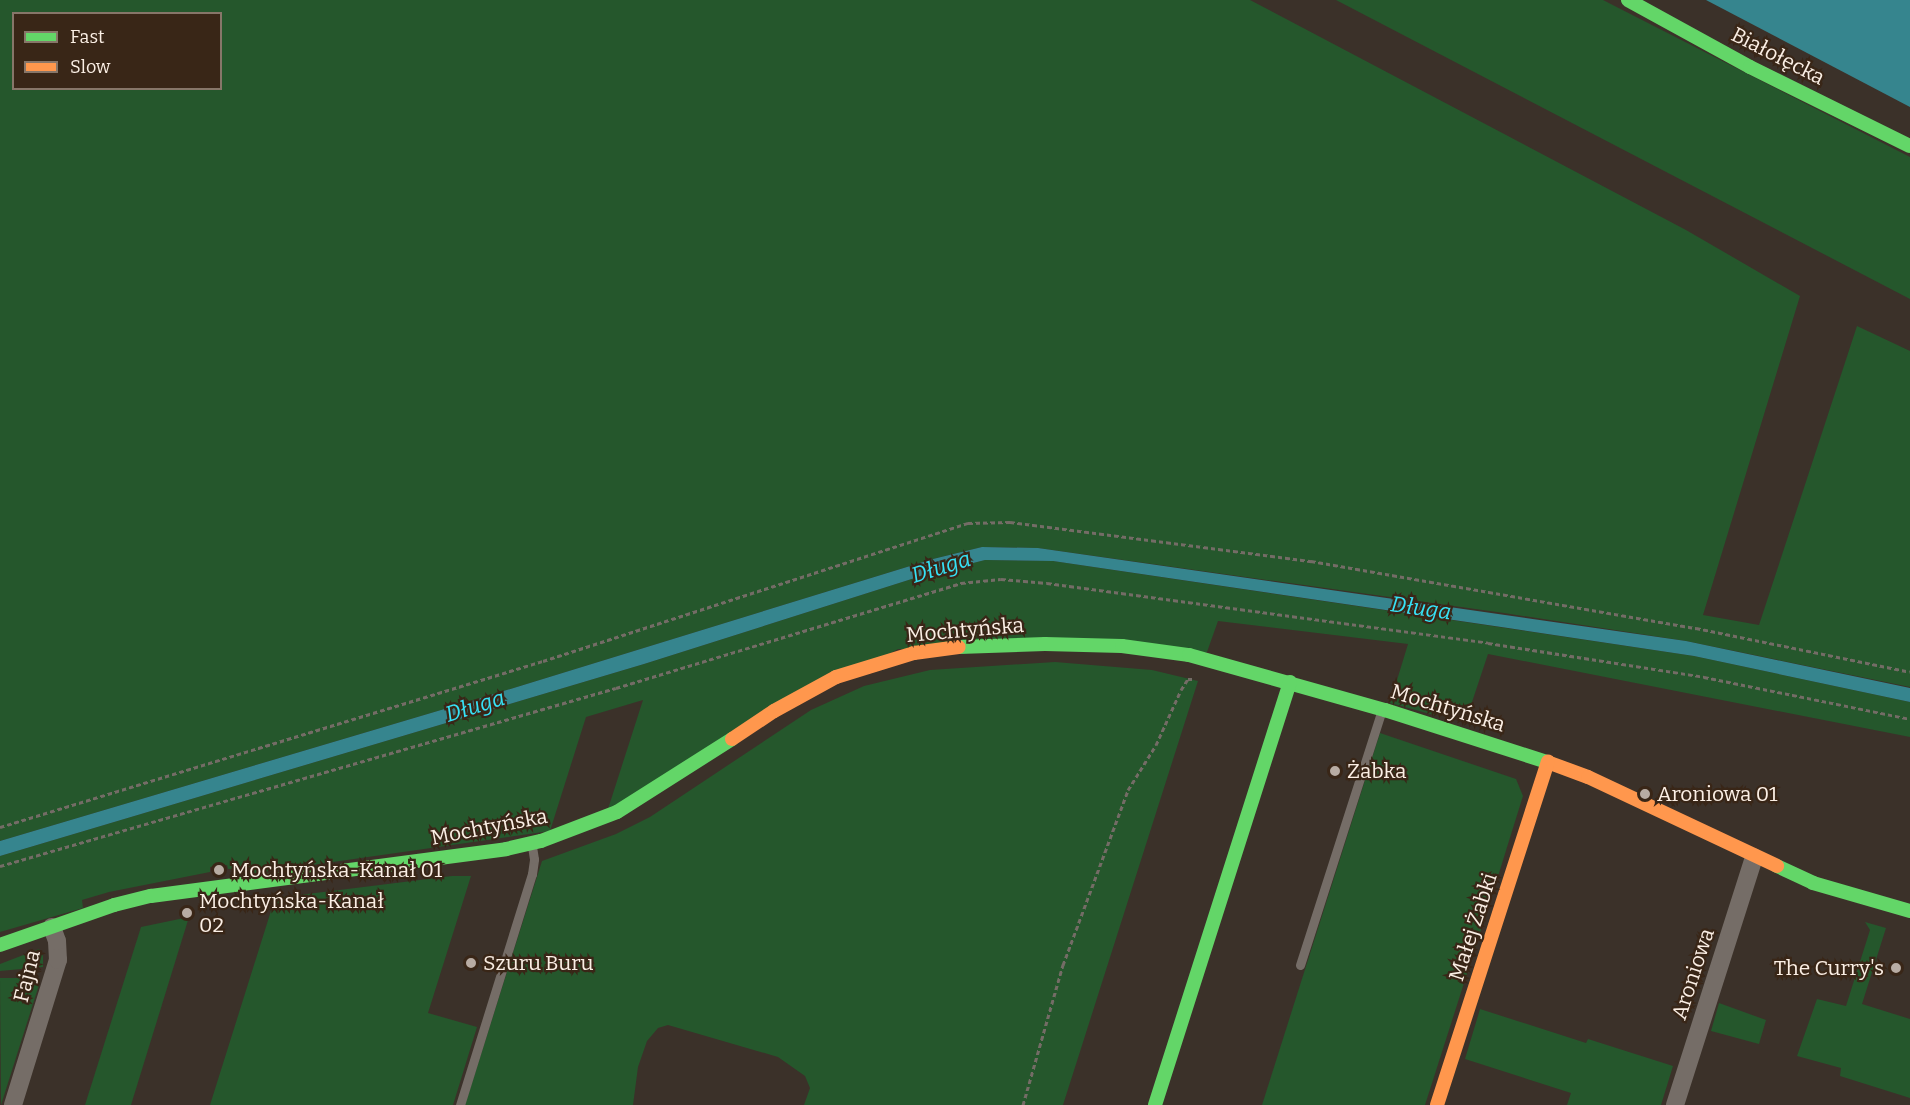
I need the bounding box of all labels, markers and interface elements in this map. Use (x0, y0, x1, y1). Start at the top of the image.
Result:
legend (12, 12, 222, 90)
street label: Białołęcka (1727, 22, 1829, 90)
text: Fast (70, 26, 105, 48)
text: Slow (70, 56, 110, 78)
water label: Długa (908, 545, 974, 589)
water label: Długa (1389, 591, 1453, 625)
street label: Mochtyńska (905, 612, 1025, 648)
street label: Mochtyńska (1388, 679, 1508, 737)
water label: Długa (442, 684, 508, 728)
place label: Żabka (1347, 758, 1406, 784)
marker: Żabka (1328, 764, 1342, 778)
place label: Aroniowa 01 (1657, 781, 1778, 807)
marker: Aroniowa 01 (1638, 787, 1652, 801)
street label: Mochtyńska (428, 803, 550, 851)
place label: Mochtyńska-Kanał 01 (231, 857, 442, 883)
marker: Mochtyńska-Kanał 01 (212, 863, 226, 877)
street label: Małej Żabki (1444, 870, 1502, 984)
place label: Mochtyńska-Kanał 02 (199, 888, 384, 938)
marker: Mochtyńska-Kanał 02 (180, 906, 194, 920)
street label: Aroniowa (1666, 925, 1720, 1023)
street label: Fajna (8, 947, 46, 1005)
place label: Szuru Buru (483, 950, 594, 976)
place label: The Curry's (1774, 955, 1884, 981)
marker: Szuru Buru (464, 956, 478, 970)
marker: The Curry's (1889, 961, 1903, 975)

